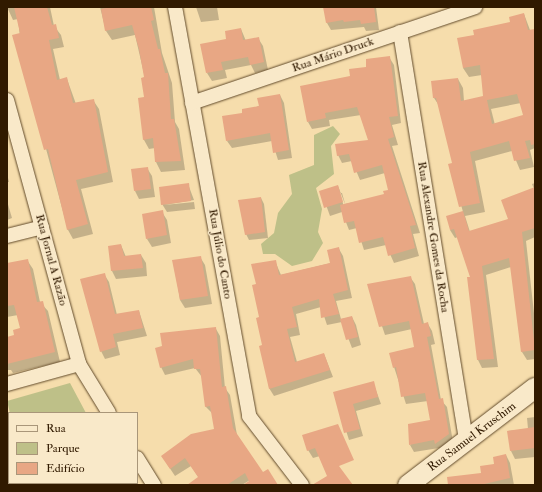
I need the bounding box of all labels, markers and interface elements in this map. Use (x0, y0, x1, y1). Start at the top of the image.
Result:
street label: Rua Mário Druck (290, 34, 376, 76)
street label: Rua Alexandre Gomes da Rocha (414, 161, 452, 313)
street label: Rua Júlio do Canto (205, 208, 235, 300)
street label: Rua Jornal A Razão (32, 213, 70, 307)
street label: Rua Samuel Kruschim (425, 399, 519, 475)
legend (8, 412, 138, 484)
text: Rua (46, 421, 66, 436)
text: Parque (46, 441, 80, 456)
text: Edifício (46, 461, 85, 476)

